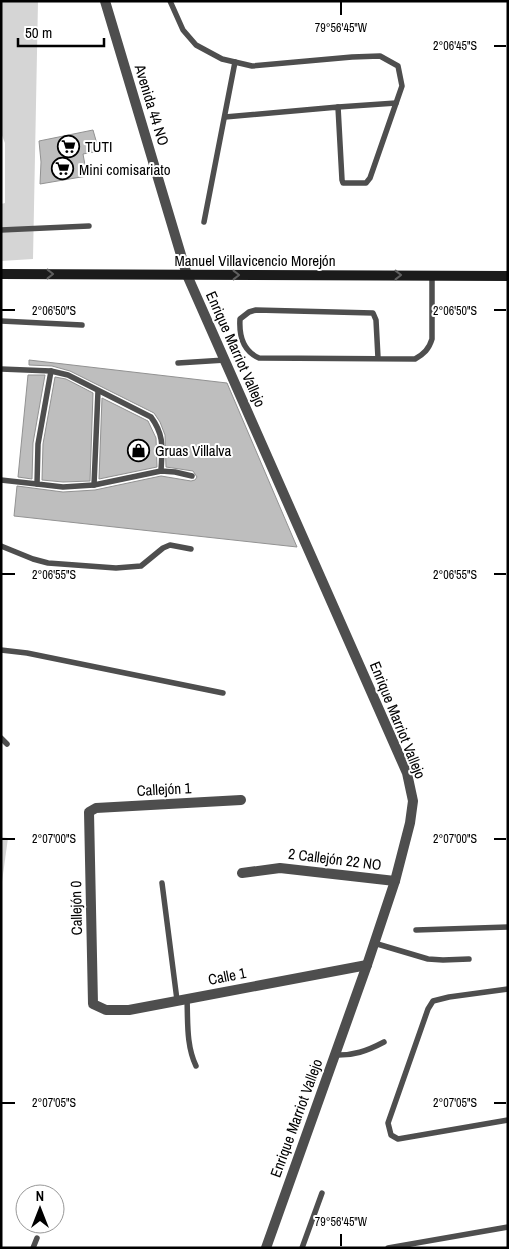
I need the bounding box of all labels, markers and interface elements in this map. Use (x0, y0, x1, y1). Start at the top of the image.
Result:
scale bar (18, 15, 104, 47)
text: 79°56'45"W (315, 20, 368, 36)
text: 50 m (25, 22, 52, 43)
text: 2°06'45"S (433, 38, 477, 54)
street label: Avenida 44 NO (129, 61, 174, 148)
supermarket icon: TUTI (57, 134, 81, 158)
place label: TUTI (85, 136, 112, 157)
supermarket icon: Mini comisariato (51, 157, 75, 181)
place label: Mini comisariato (79, 159, 171, 180)
street label: Manuel Villavicencio Morejón (174, 250, 336, 271)
one-way arrow (46, 269, 54, 279)
one-way arrow (232, 270, 240, 280)
one-way arrow (394, 270, 402, 280)
street label: Enrique Marriot Vallejo (201, 288, 271, 410)
text: 2°06'50"S (32, 303, 76, 319)
text: 2°06'50"S (433, 303, 477, 319)
shop icon: Gruas Villalva (127, 438, 151, 462)
place label: Gruas Villalva (155, 440, 232, 461)
text: 2°06'55"S (32, 567, 76, 583)
text: 2°06'55"S (433, 567, 477, 583)
street label: Enrique Marriot Vallejo (365, 658, 431, 782)
street label: Callejón 1 (136, 777, 192, 801)
text: 2°07'00"S (32, 831, 76, 847)
text: 2°07'00"S (433, 831, 477, 847)
street label: 2 Callejón 22 NO (287, 843, 383, 875)
street label: Callejón 0 (65, 880, 87, 936)
street label: Calle 1 (206, 962, 248, 990)
street label: Enrique Marriot Vallejo (265, 1056, 327, 1180)
text: 2°07'05"S (32, 1095, 76, 1111)
text: 2°07'05"S (433, 1095, 477, 1111)
north arrow (15, 1184, 65, 1234)
text: N (36, 1187, 44, 1205)
text: 79°56'45"W (315, 1214, 368, 1230)

